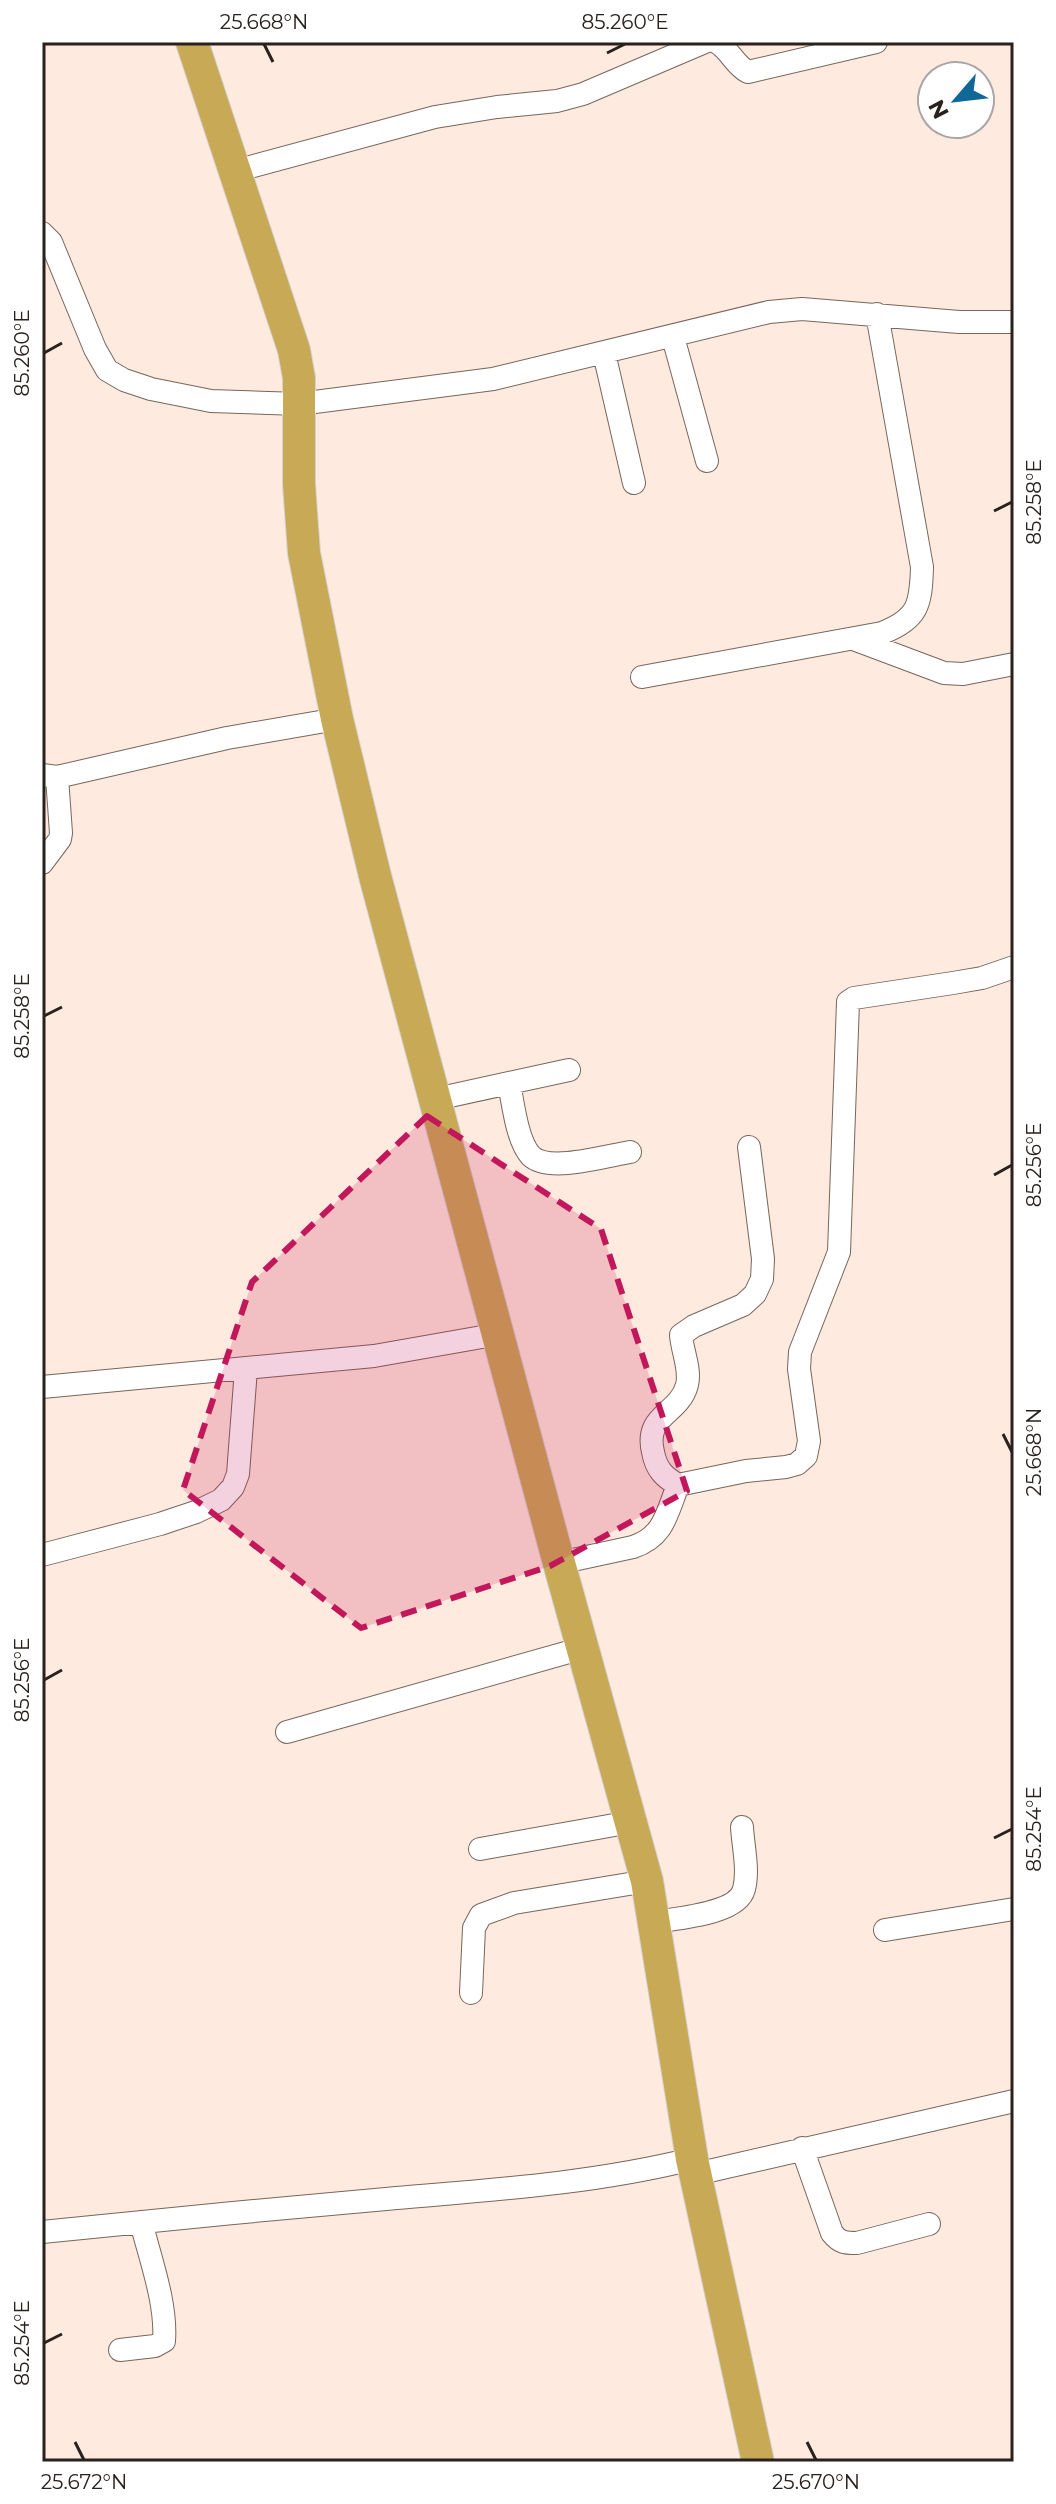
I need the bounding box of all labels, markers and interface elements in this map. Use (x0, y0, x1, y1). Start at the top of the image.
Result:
text: 25.668°N (220, 10, 308, 34)
text: 85.260°E (581, 10, 669, 34)
north arrow (916, 60, 996, 140)
text: N (923, 95, 955, 123)
text: 85.260°E (10, 309, 34, 397)
text: 85.258°E (1022, 459, 1046, 545)
text: 85.258°E (10, 973, 34, 1059)
text: 85.256°E (1022, 1123, 1046, 1207)
text: 25.668°N (1022, 1408, 1046, 1496)
text: 85.256°E (10, 1638, 34, 1722)
text: 85.254°E (1022, 1786, 1046, 1872)
text: 85.254°E (10, 2300, 34, 2386)
text: 25.672°N (41, 2470, 127, 2494)
text: 25.670°N (772, 2470, 860, 2494)

